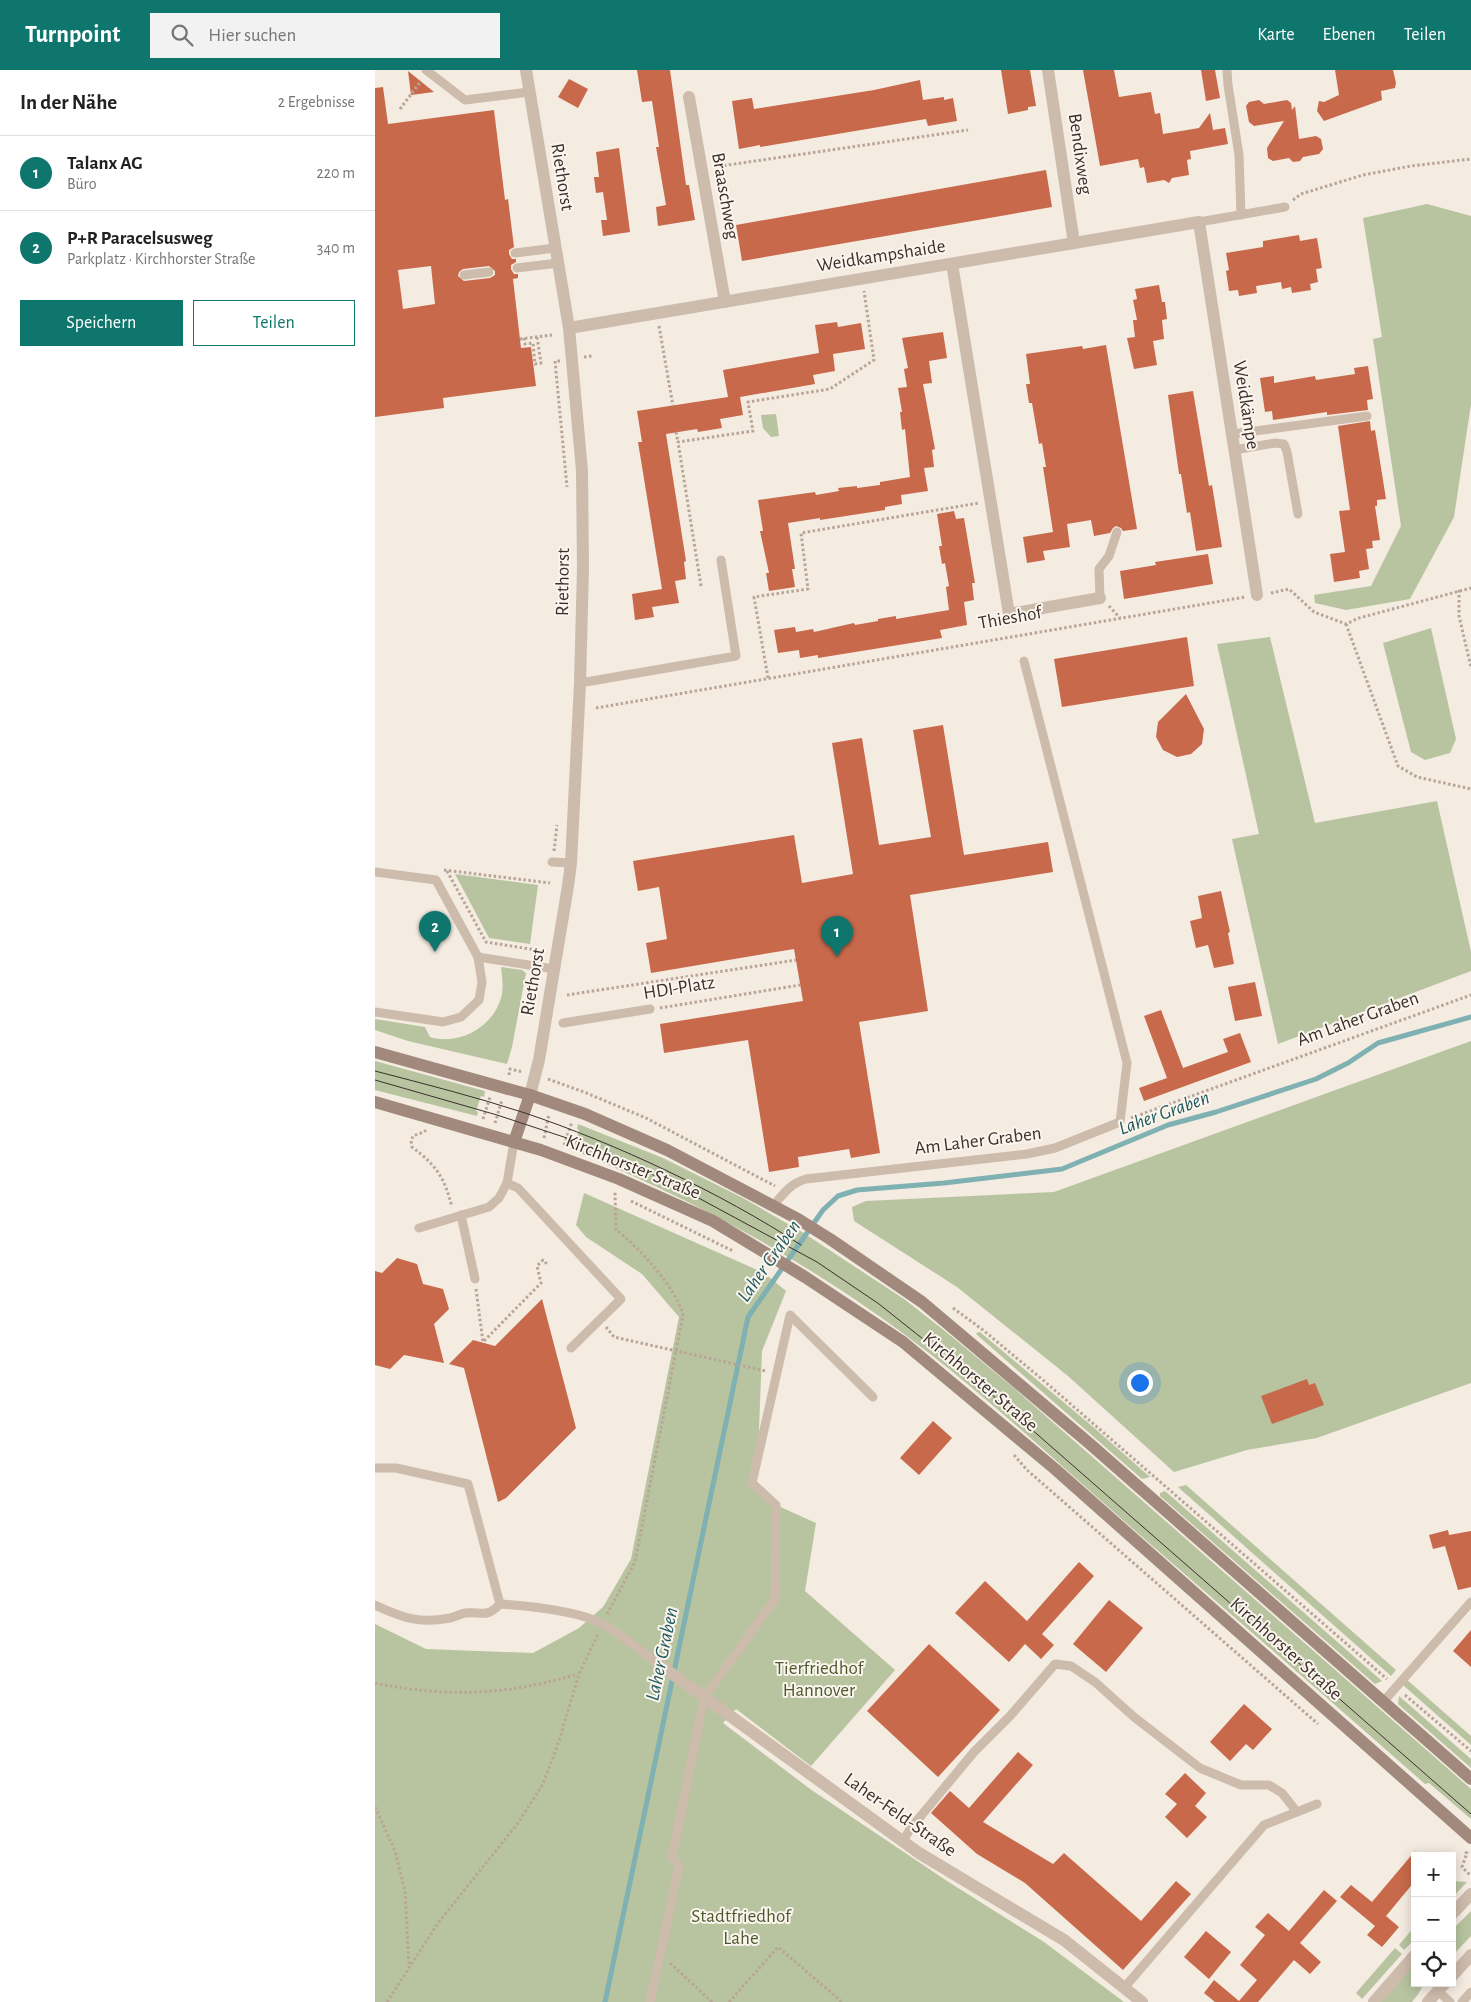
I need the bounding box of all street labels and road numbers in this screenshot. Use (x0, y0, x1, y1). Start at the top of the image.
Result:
street label: Bendixweg (1065, 112, 1095, 196)
street label: Riethorst (547, 142, 577, 212)
street label: Braaschweg (708, 151, 742, 242)
street label: Weidkampshaide (815, 236, 947, 276)
street label: Weidkämpe (1230, 359, 1262, 451)
street label: Riethorst (553, 548, 573, 616)
street label: Thieshof (977, 603, 1044, 633)
street label: Riethorst (518, 947, 548, 1017)
street label: HDI-Platz (642, 973, 716, 1003)
street label: Am Laher Graben (1295, 988, 1421, 1050)
street label: Am Laher Graben (913, 1124, 1043, 1158)
street label: Kirchhorster Straße (563, 1131, 703, 1203)
street label: Kirchhorster Straße (919, 1329, 1041, 1435)
street label: Kirchhorster Straße (1226, 1594, 1346, 1704)
street label: Laher-Feld-Straße (841, 1769, 959, 1861)

